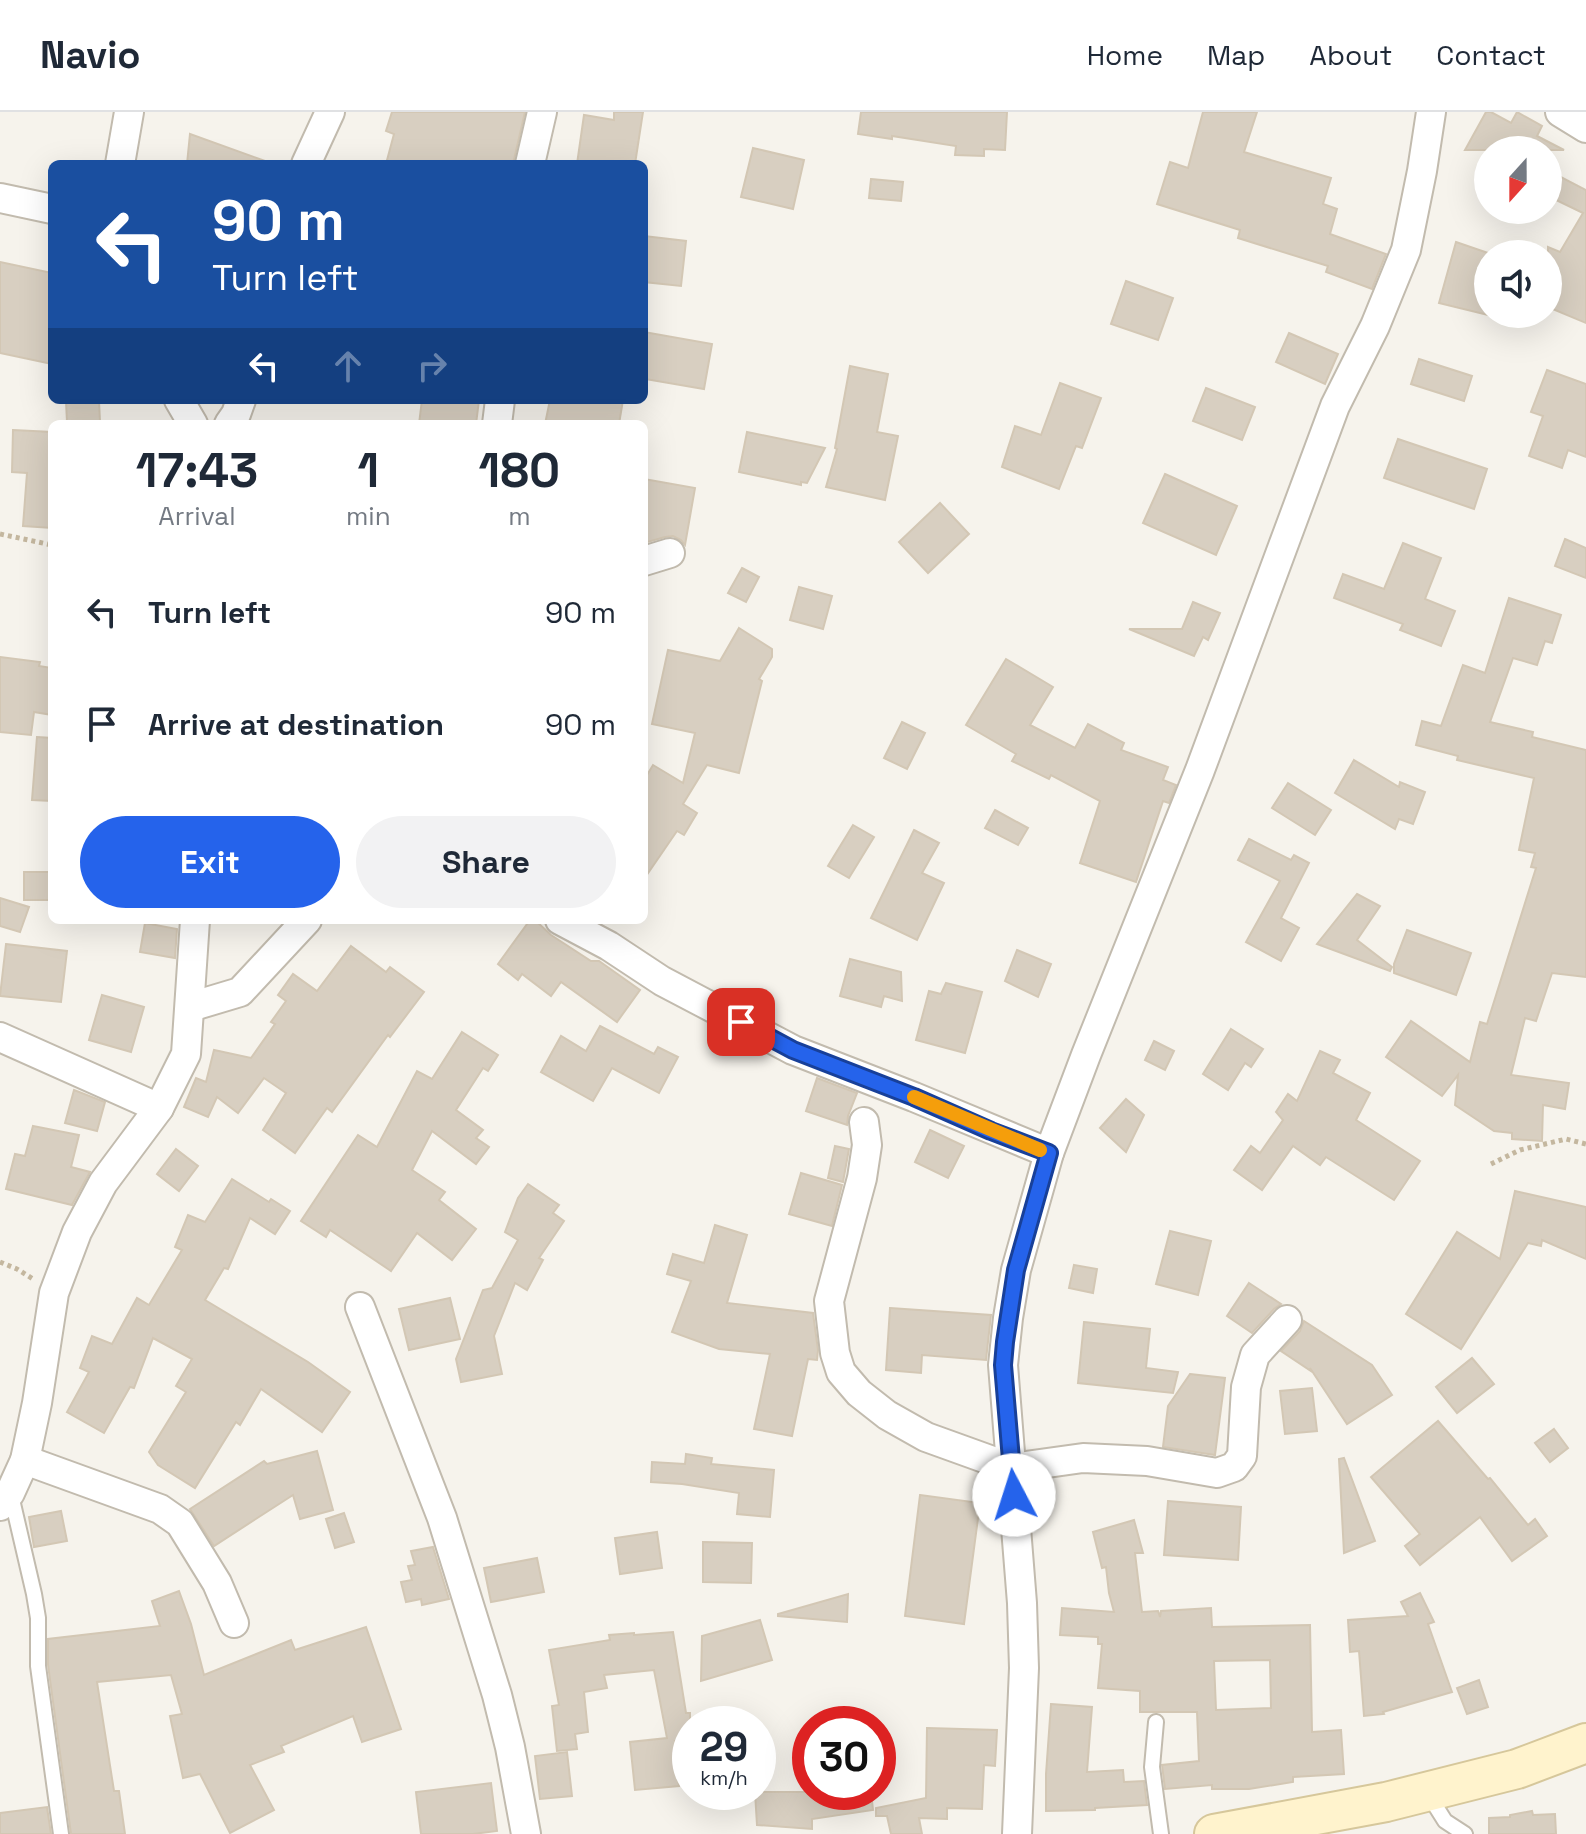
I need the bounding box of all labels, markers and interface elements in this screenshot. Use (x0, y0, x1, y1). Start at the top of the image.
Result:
text: Navio (40, 31, 141, 79)
text: Home (1087, 37, 1163, 73)
text: Map (1207, 37, 1265, 73)
text: About (1309, 37, 1392, 73)
text: Contact (1436, 37, 1546, 73)
north arrow (1474, 136, 1562, 224)
map controls (1474, 136, 1562, 328)
text: 90 m (212, 185, 345, 256)
icon: left (80, 192, 184, 296)
button: sound (1474, 240, 1562, 328)
text: Turn left (212, 255, 359, 301)
icon: left (242, 344, 286, 388)
icon: ahead (326, 344, 370, 388)
icon: right (410, 344, 454, 388)
text: 17:43 (136, 440, 258, 501)
text: 1 (357, 440, 379, 501)
text: 180 (479, 440, 560, 501)
text: Arrival (158, 499, 236, 533)
text: min (346, 499, 391, 533)
text: m (508, 499, 531, 533)
icon: left (80, 590, 124, 634)
text: Turn left (148, 593, 271, 632)
text: 90 m (545, 593, 616, 632)
icon: arrive (80, 702, 124, 746)
text: Arrive at destination (148, 705, 444, 744)
text: 90 m (545, 705, 616, 744)
button: Exit (80, 816, 340, 908)
button: Share (356, 816, 616, 908)
pin (707, 988, 775, 1056)
icon: arrive (719, 1000, 763, 1044)
position arrow (972, 1453, 1056, 1537)
speed limit sign: 30 (792, 1706, 896, 1810)
text: 29 (700, 1722, 748, 1773)
text: km/h (700, 1765, 748, 1791)

